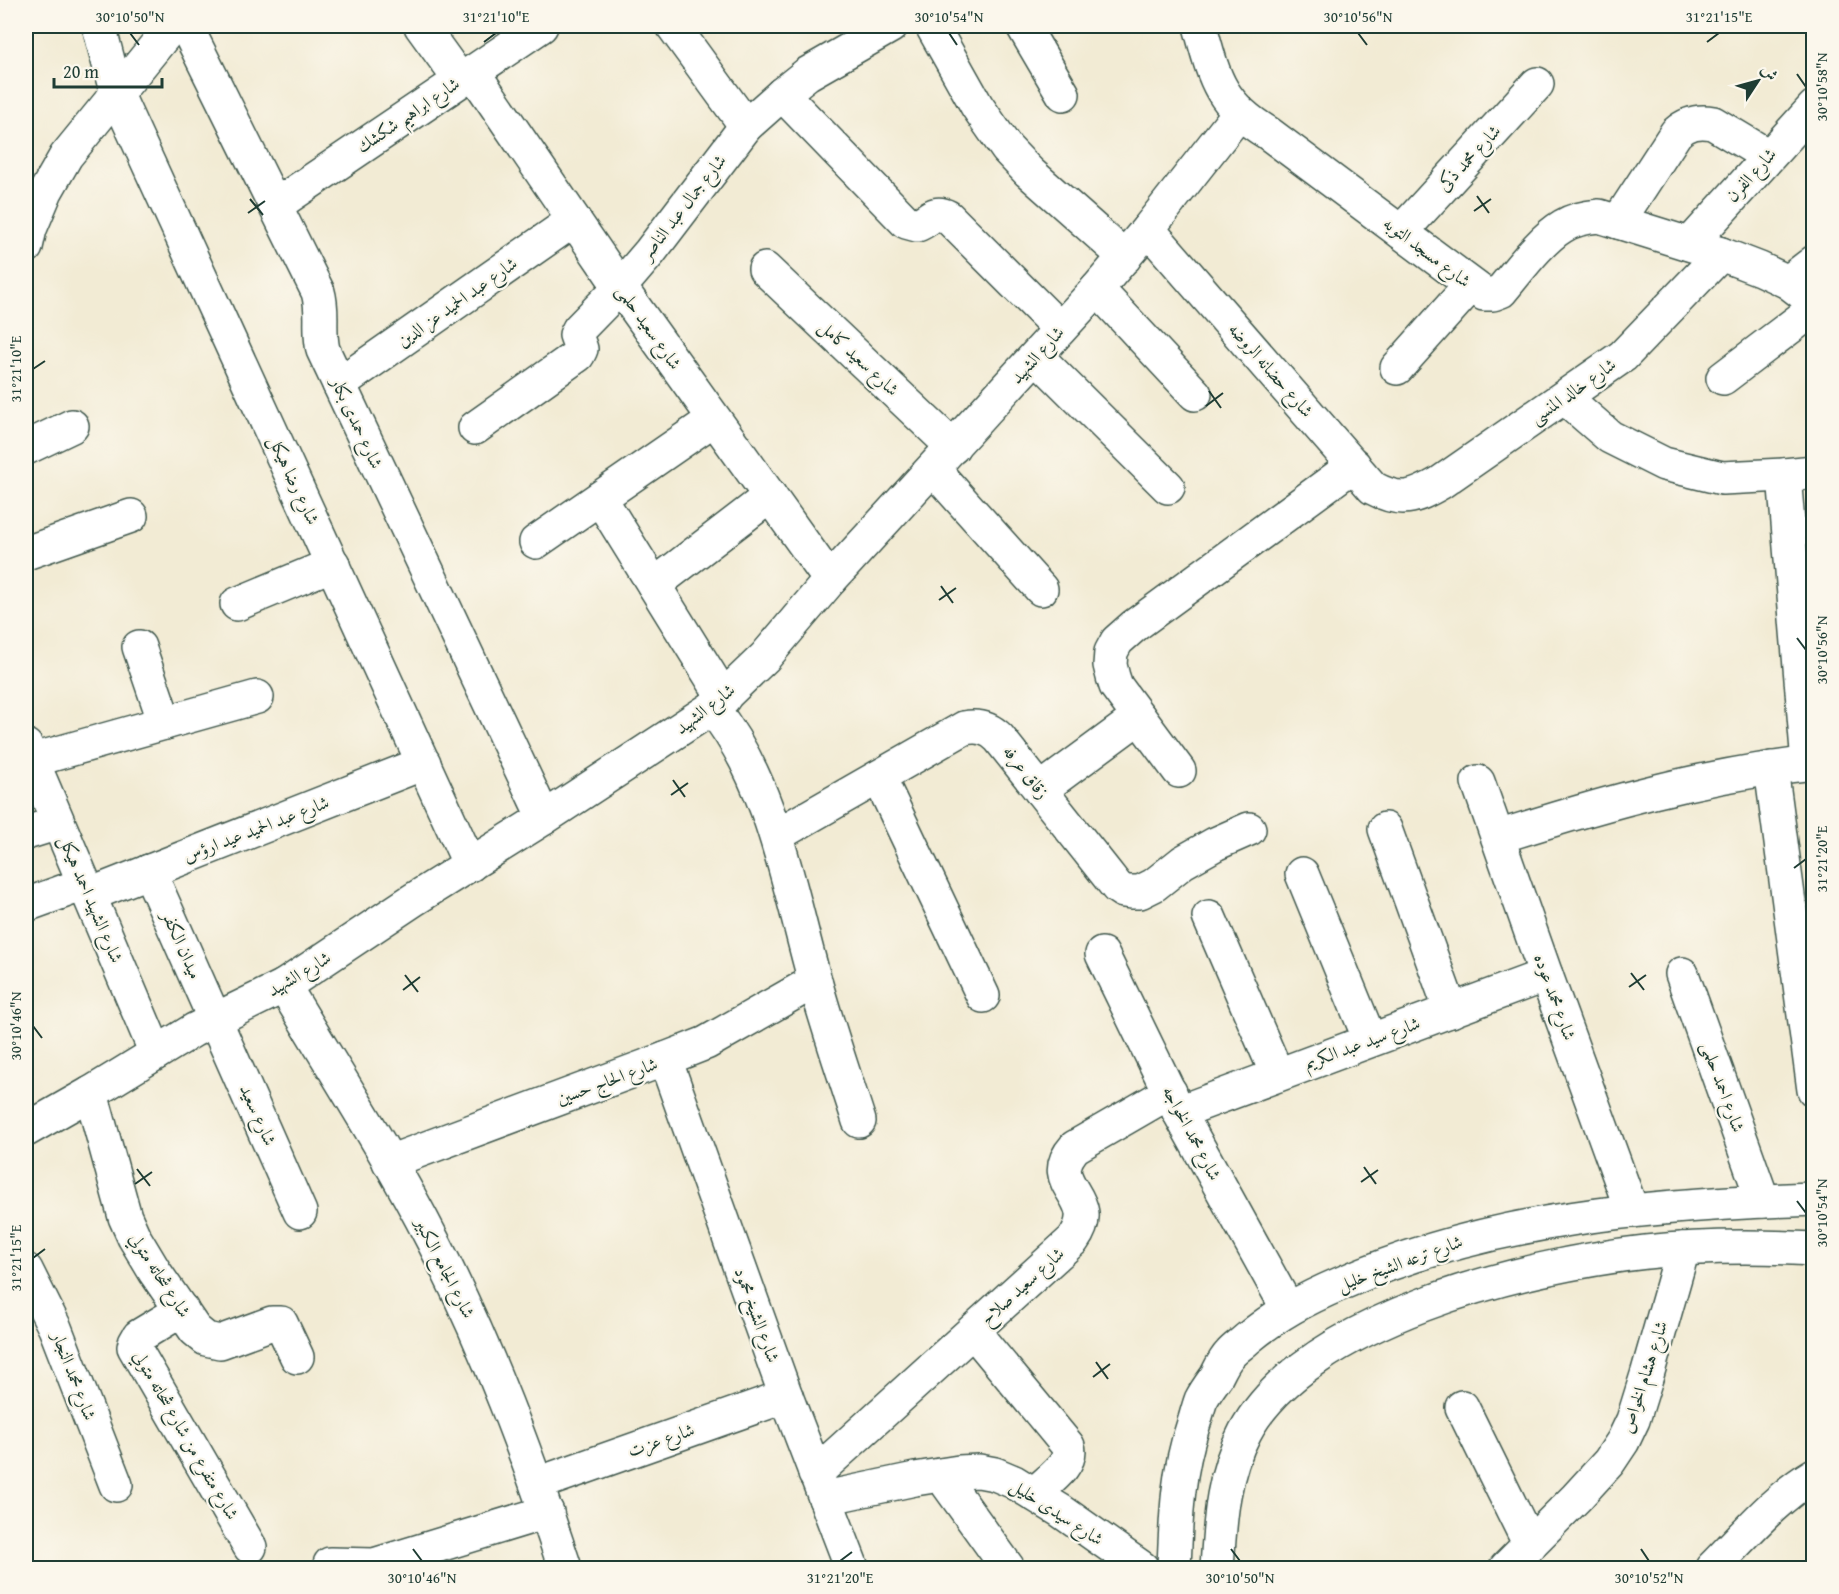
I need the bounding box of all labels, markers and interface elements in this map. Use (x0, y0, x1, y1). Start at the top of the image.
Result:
text: 30°10'50"N (96, 6, 165, 27)
text: 31°21'10"E (463, 6, 530, 27)
text: 30°10'54"N (915, 6, 984, 27)
text: 30°10'56"N (1324, 6, 1393, 27)
text: 31°21'15"E (1686, 6, 1753, 27)
scale bar (54, 51, 162, 89)
north arrow (1728, 51, 1788, 111)
text: 30°10'58"N (1811, 52, 1832, 121)
text: 20 m (63, 58, 99, 85)
text: ش (1756, 59, 1785, 86)
street label: شارع ابراهيم شكشك (351, 70, 468, 163)
street label: شارع محمد ذكى (1430, 118, 1508, 199)
street label: شارع الفرن (1719, 141, 1784, 209)
street label: شارع جمال عبد الناصر (631, 148, 734, 268)
street label: شارع مسجد التوبه (1376, 210, 1477, 295)
street label: شارع عبد الحميد عز الدين (391, 250, 524, 355)
street label: شارع سعيد حلمى (608, 279, 689, 376)
street label: شارع سعيد كامل (812, 313, 906, 404)
street label: شارع حضانه الروضه (1221, 316, 1320, 424)
street label: شارع الشهيد (1003, 320, 1072, 391)
text: 31°21'10"E (5, 335, 26, 402)
street label: شارع خالد المنسى (1524, 351, 1623, 432)
street label: شارع حمدى بكار (322, 371, 390, 474)
street label: شارع رضا هيكل (260, 431, 327, 530)
text: 30°10'56"N (1811, 615, 1832, 684)
street label: شارع الشهيد (669, 676, 742, 742)
street label: زقاق عرفه (997, 739, 1056, 805)
street label: شارع عبد الحميد عيد ارؤس (179, 788, 334, 871)
text: 31°21'20"E (1811, 825, 1832, 892)
street label: شارع الشهيد احمد هيكل (51, 831, 131, 968)
street label: ميدان الكفر (155, 905, 209, 983)
street label: شارع الشهيد (262, 944, 337, 1005)
street label: شارع محمد عوده (1525, 950, 1584, 1045)
text: 30°10'46"N (5, 991, 26, 1060)
street label: شارع سيد عبد الكريم (1300, 1009, 1425, 1079)
street label: شارع احمد حلمى (1693, 1038, 1752, 1137)
street label: شارع الحاج حسين (552, 1050, 662, 1114)
street label: شارع سعيد (231, 1080, 284, 1151)
street label: شارع محمد الخواجه (1154, 1081, 1229, 1186)
text: 30°10'54"N (1811, 1178, 1832, 1247)
street label: شارع الجامع الكبير (405, 1211, 482, 1324)
text: 31°21'15"E (5, 1224, 26, 1291)
street label: شارع شحاته متولي (121, 1227, 198, 1324)
street label: شارع ترعه الشيخ خليل (1333, 1227, 1467, 1301)
street label: شارع سعيد صلاح (973, 1240, 1072, 1333)
street label: شارع الشيخ محمود (725, 1263, 787, 1367)
street label: شارع هشام الخواص (1613, 1317, 1677, 1438)
street label: شارع محمد النجار (43, 1326, 104, 1425)
street label: شارع متفرع من شارع شحاته متولي (125, 1345, 246, 1526)
street label: شارع عزت (624, 1416, 698, 1465)
street label: شارع سيدى خليل (1004, 1471, 1109, 1554)
text: 30°10'46"N (388, 1567, 457, 1588)
text: 31°21'20"E (807, 1567, 874, 1588)
text: 30°10'50"N (1206, 1567, 1275, 1588)
text: 30°10'52"N (1615, 1567, 1684, 1588)

